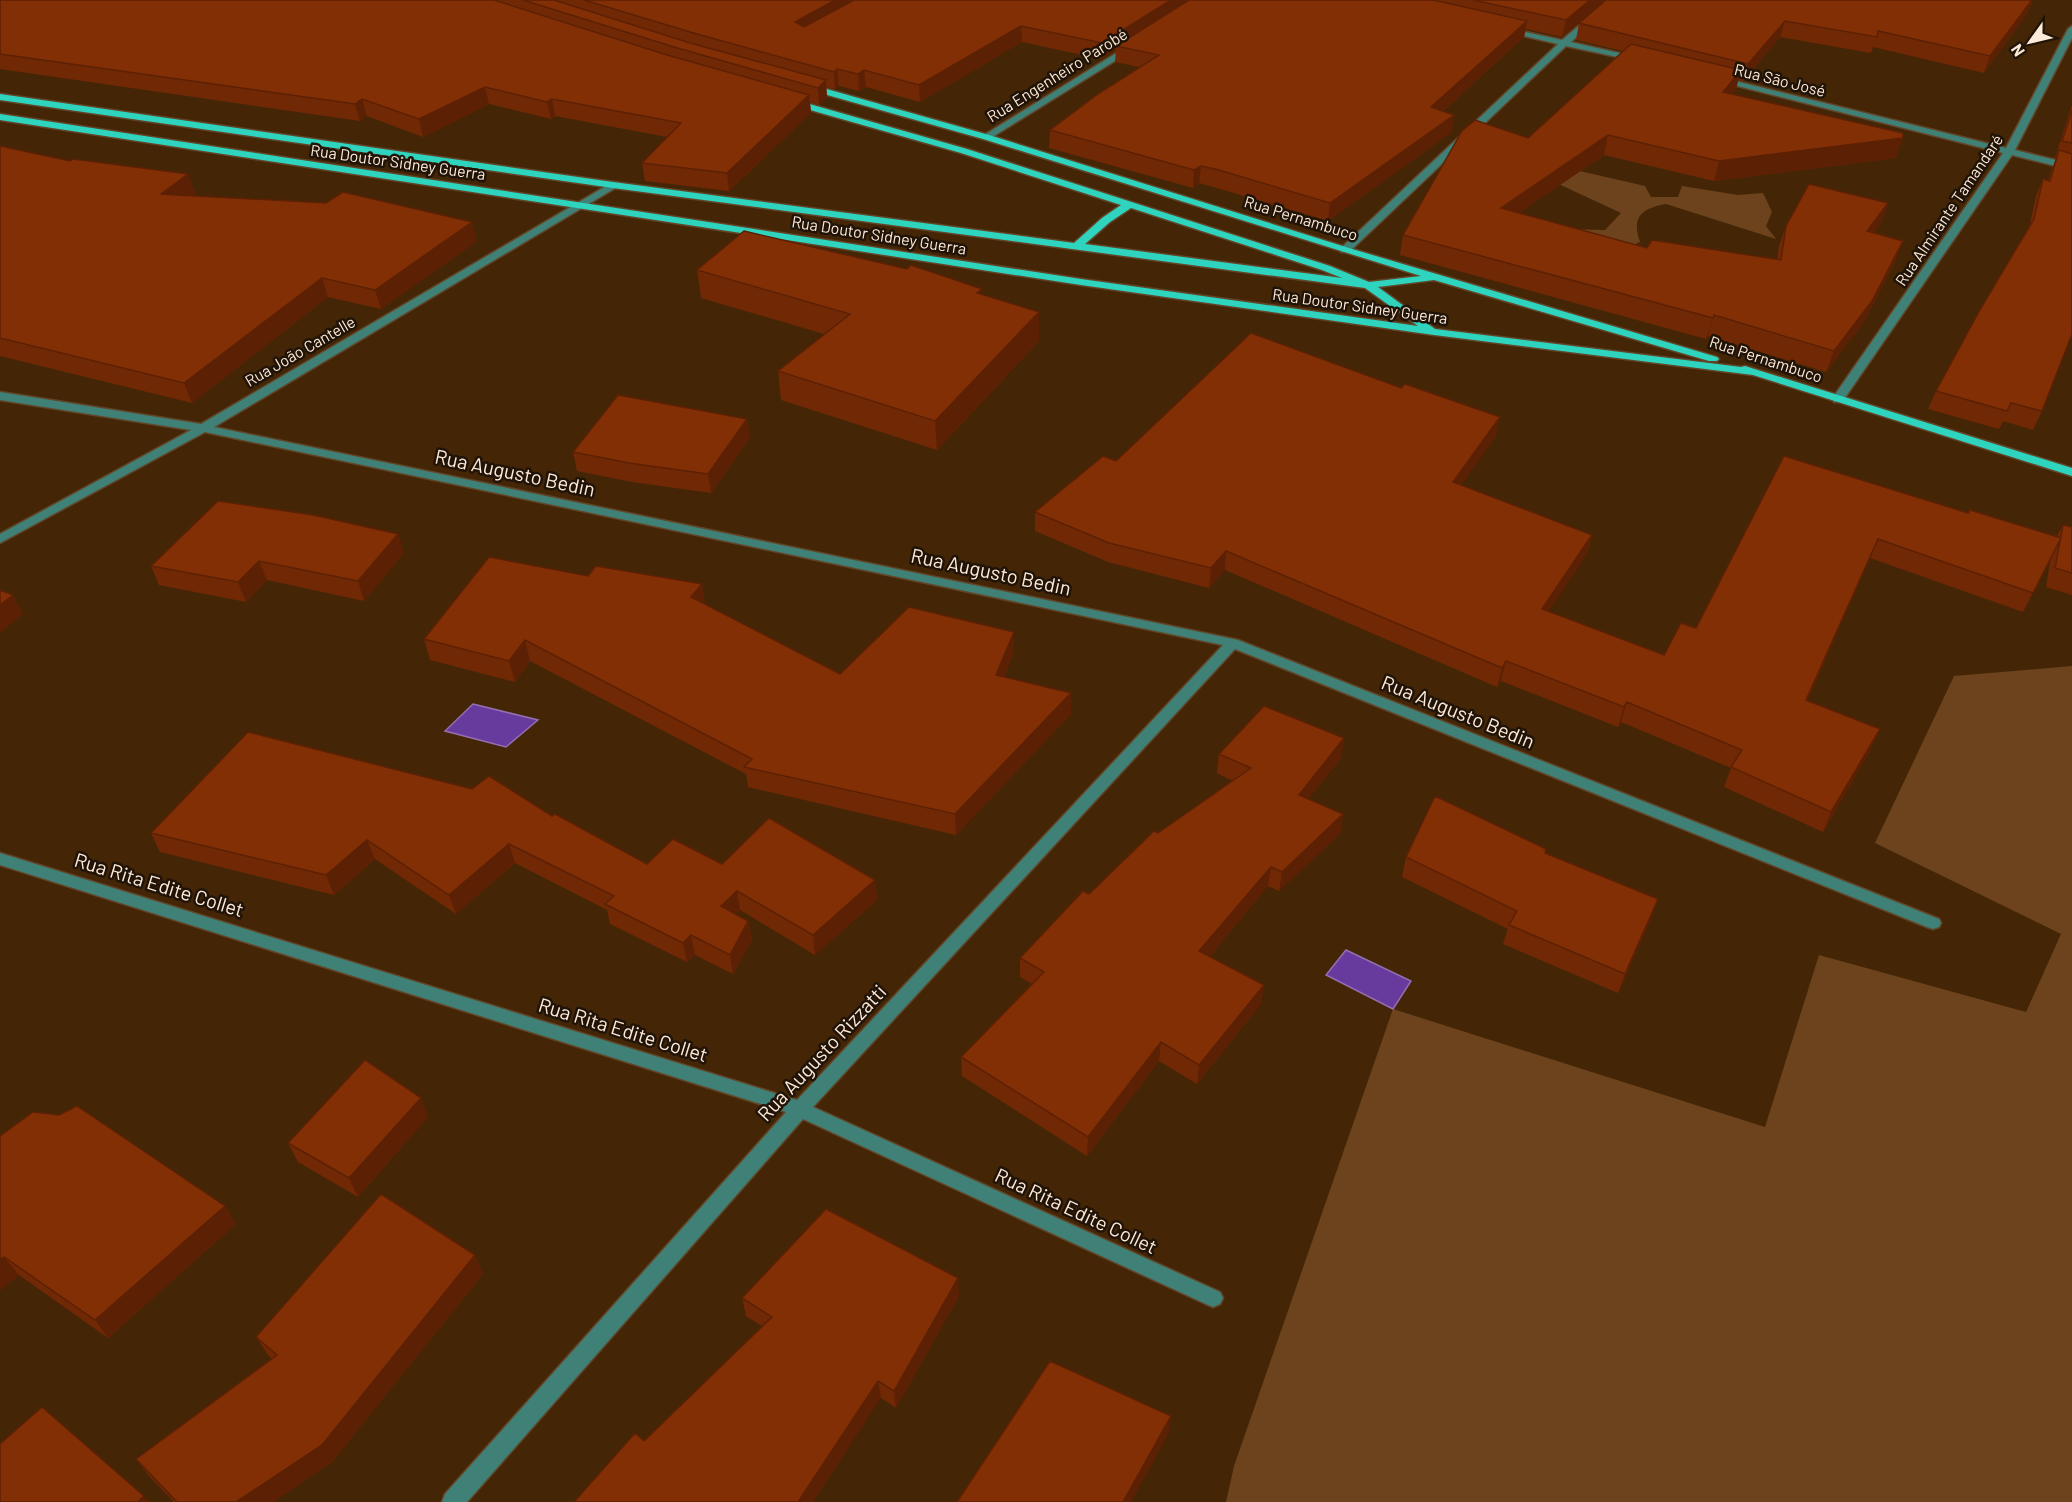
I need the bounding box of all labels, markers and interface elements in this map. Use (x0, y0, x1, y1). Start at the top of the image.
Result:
north arrow (2000, 12, 2060, 72)
street label: Rua Engenheiro Parobé (983, 24, 1130, 125)
text: N (2006, 41, 2028, 60)
street label: Rua São José (1733, 59, 1828, 100)
street label: Rua Almirante Tamandaré (1891, 130, 2006, 289)
street label: Rua Doutor Sidney Guerra (309, 140, 487, 183)
street label: Rua Pernambuco (1242, 191, 1360, 244)
street label: Rua Doutor Sidney Guerra (790, 211, 968, 258)
street label: Rua Doutor Sidney Guerra (1271, 284, 1449, 327)
street label: Rua João Cantelle (241, 311, 358, 390)
street label: Rua Pernambuco (1707, 331, 1825, 386)
street label: Rua Augusto Bedin (433, 443, 597, 501)
street label: Rua Augusto Bedin (909, 542, 1073, 600)
street label: Rua Augusto Bedin (1378, 669, 1538, 753)
street label: Rua Rita Edite Collet (72, 847, 247, 921)
street label: Rua Augusto Rizzatti (752, 979, 891, 1126)
street label: Rua Rita Edite Collet (536, 992, 711, 1066)
street label: Rua Rita Edite Collet (992, 1162, 1161, 1258)

